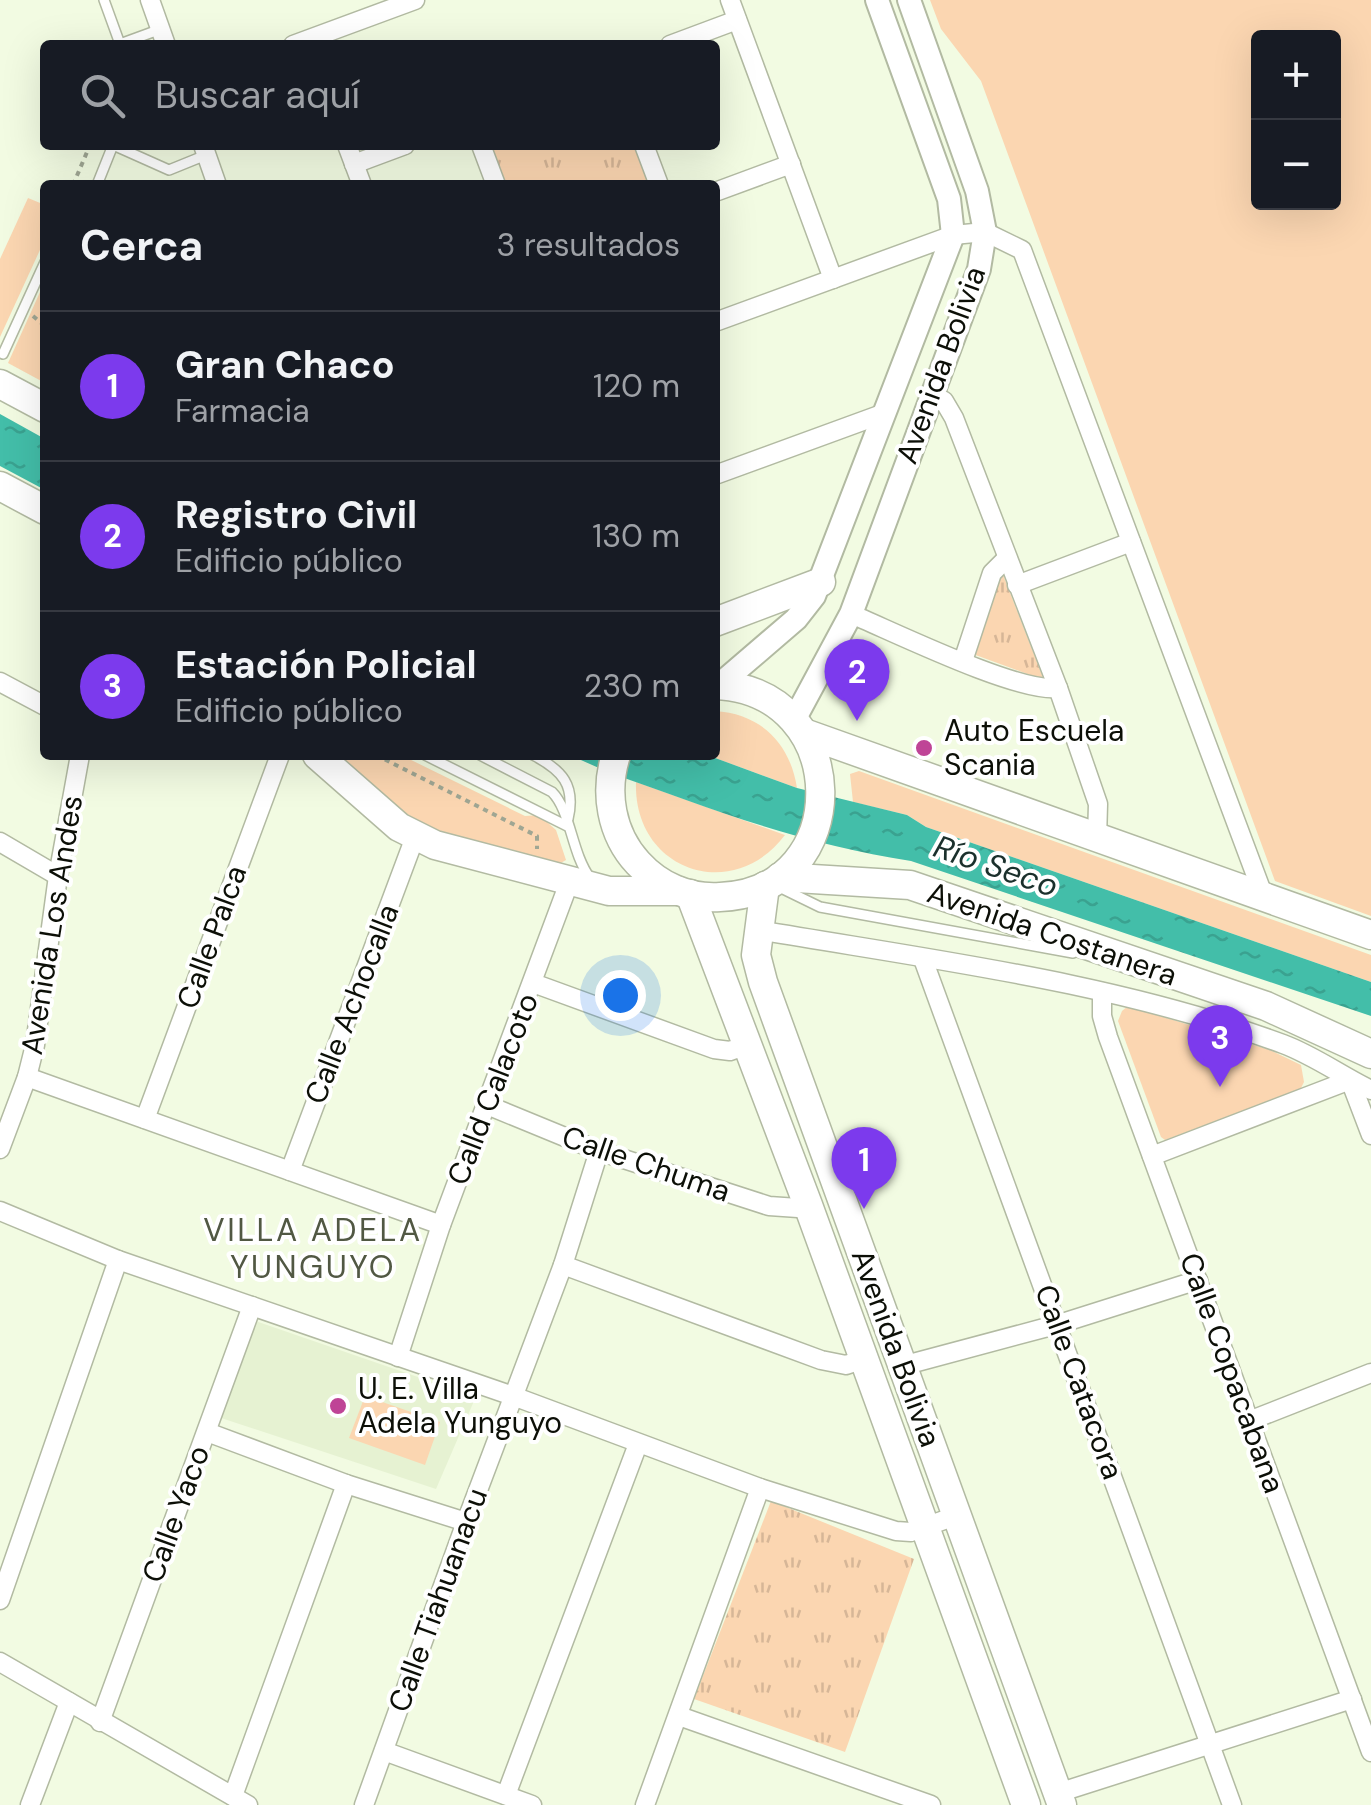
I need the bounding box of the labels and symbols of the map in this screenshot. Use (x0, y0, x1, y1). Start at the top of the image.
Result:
street label: Avenida Bolivia (887, 261, 994, 469)
pin: 2 (824, 638, 890, 721)
place label: Auto Escuela Scania (944, 711, 1124, 784)
marker: Auto Escuela Scania (913, 737, 935, 759)
street label: Avenida Los Andes (12, 792, 91, 1057)
water label: Río Seco (928, 825, 1064, 907)
street label: Calle Palca (168, 860, 255, 1014)
street label: Avenida Costanera (922, 873, 1182, 995)
street label: Calle Achocalla (296, 898, 407, 1109)
your location (595, 970, 646, 1021)
street label: Calld Calacoto (438, 987, 547, 1190)
pin: 3 (1188, 1004, 1252, 1087)
street label: Calle Chuma (557, 1117, 735, 1210)
pin: 1 (832, 1126, 896, 1209)
district label: VILLA ADELA YUNGUYO (203, 1209, 423, 1288)
street label: Avenida Bolivia (843, 1244, 950, 1452)
street label: Calle Copacabana (1171, 1247, 1294, 1498)
street label: Calle Catacora (1026, 1279, 1133, 1484)
place label: U. E. Villa Adela Yunguyo (358, 1369, 562, 1442)
marker: U. E. Villa Adela Yunguyo (327, 1395, 349, 1417)
street label: Calle Yaco (133, 1440, 218, 1588)
street label: Calle Tiahuanacu (379, 1483, 496, 1717)

